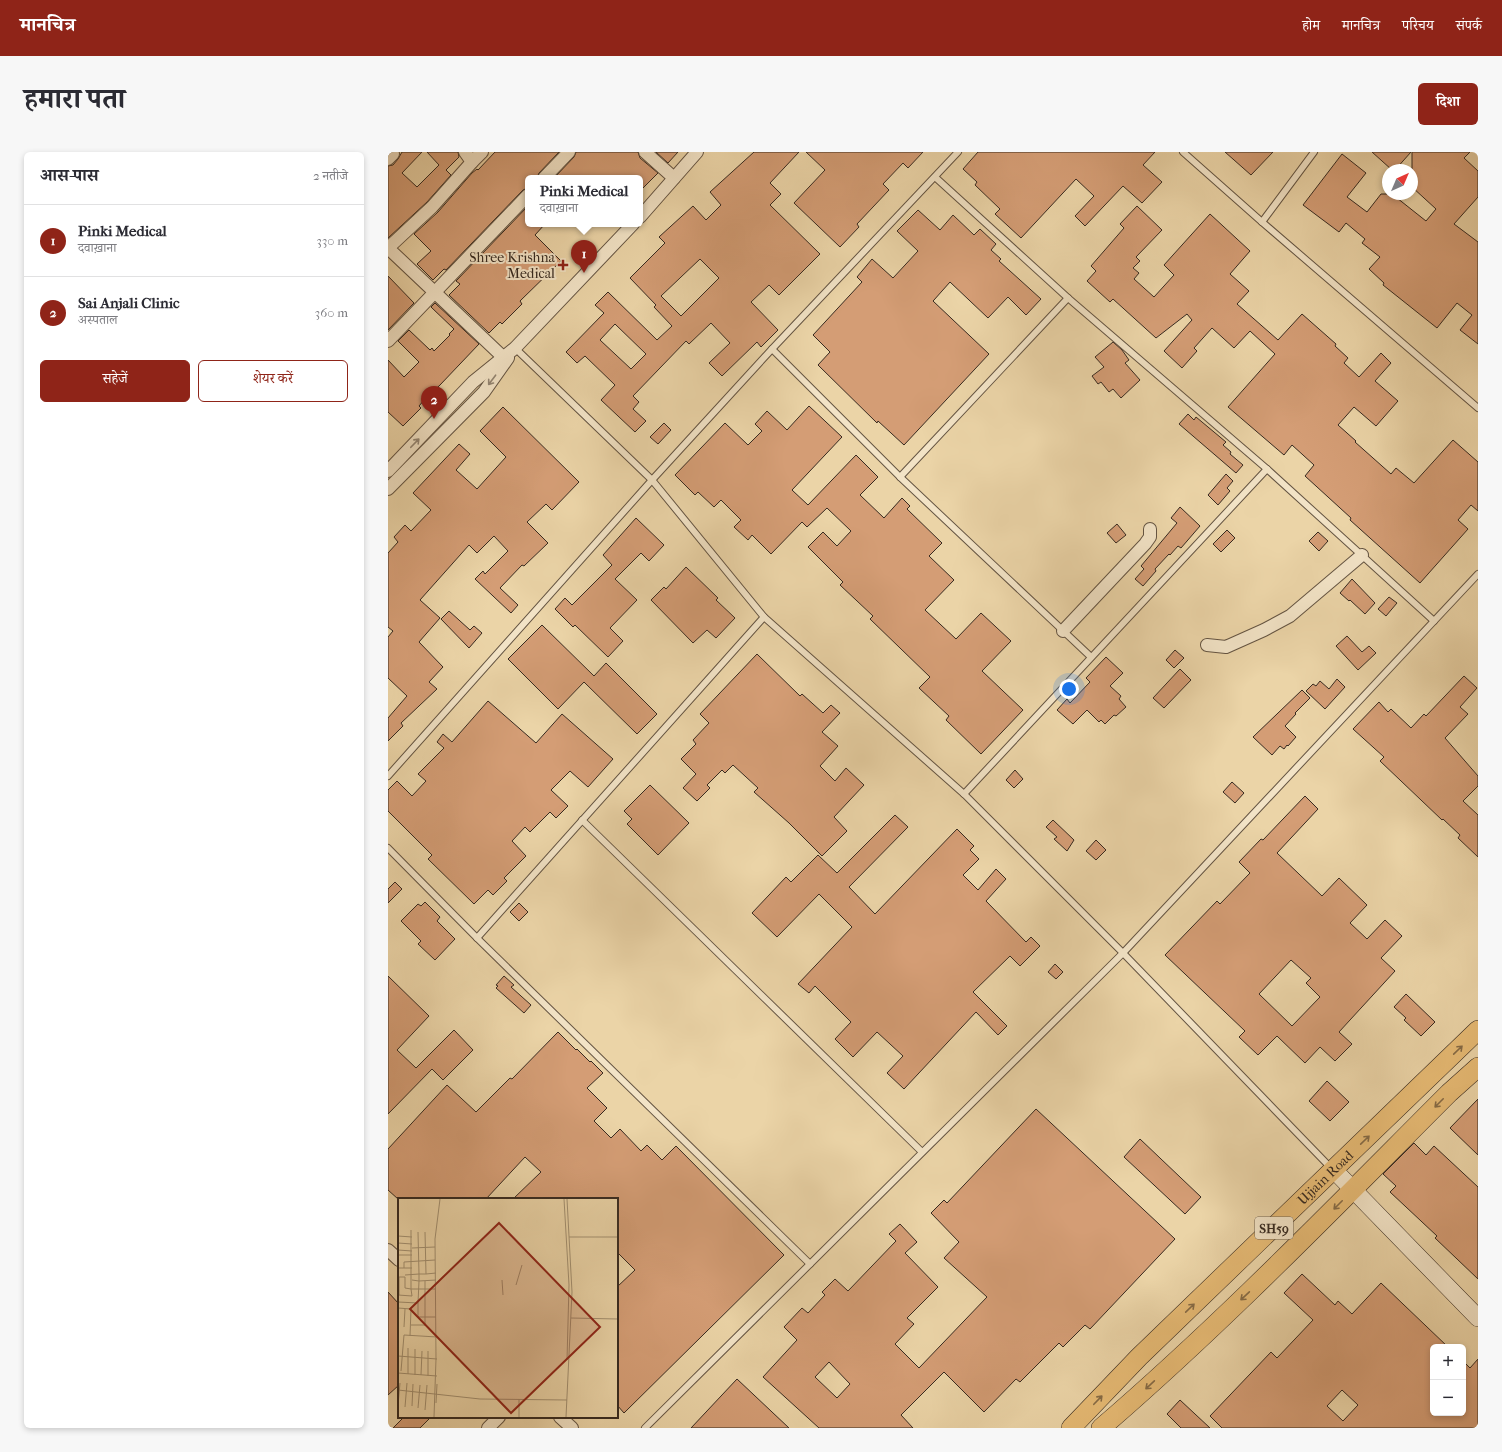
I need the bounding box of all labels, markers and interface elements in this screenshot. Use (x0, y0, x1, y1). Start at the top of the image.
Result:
text: मानचित्र (20, 14, 75, 36)
text: होम (1302, 17, 1320, 34)
text: मानचित्र (1342, 17, 1380, 34)
text: परिचय (1402, 17, 1434, 34)
text: संपर्क (1456, 17, 1482, 34)
text: हमारा पता (24, 82, 125, 115)
button: दिशा (1418, 83, 1478, 125)
north arrow (1382, 164, 1418, 200)
text: आस-पास (40, 165, 99, 185)
text: 2 नतीजे (313, 168, 348, 183)
popup (525, 175, 643, 227)
text: Pinki Medical (540, 182, 628, 200)
text: दवाख़ाना (540, 200, 578, 215)
text: Pinki Medical (78, 222, 167, 240)
text: 1 (51, 233, 55, 248)
text: 330 m (317, 233, 348, 248)
text: दवाख़ाना (78, 240, 116, 255)
pin: 1 (571, 240, 597, 273)
place label: Shree Krishna Medical (469, 249, 556, 282)
marker: Shree Krishna Medical (558, 260, 568, 270)
text: Sai Anjali Clinic (78, 294, 180, 312)
text: 2 (50, 305, 56, 320)
text: 360 m (315, 305, 348, 320)
text: अस्पताल (78, 312, 118, 327)
button: सहेजें (40, 360, 190, 402)
button: शेयर करें (198, 360, 348, 402)
one-way arrow (488, 375, 497, 386)
pin: 2 (421, 386, 447, 419)
one-way arrow (410, 438, 420, 448)
your location (1059, 679, 1079, 699)
one-way arrow (1453, 1045, 1463, 1055)
one-way arrow (1434, 1098, 1444, 1108)
one-way arrow (1360, 1135, 1370, 1145)
street label: Ujjain Road (1294, 1146, 1357, 1208)
inset map (398, 1198, 618, 1418)
one-way arrow (1333, 1200, 1342, 1210)
road number: SH59 (1255, 1217, 1293, 1239)
one-way arrow (1240, 1291, 1250, 1301)
one-way arrow (1185, 1303, 1195, 1313)
map controls (1430, 1344, 1466, 1416)
button: + (1430, 1344, 1466, 1380)
one-way arrow (1145, 1380, 1155, 1390)
button: − (1430, 1380, 1466, 1416)
one-way arrow (1093, 1395, 1103, 1405)

